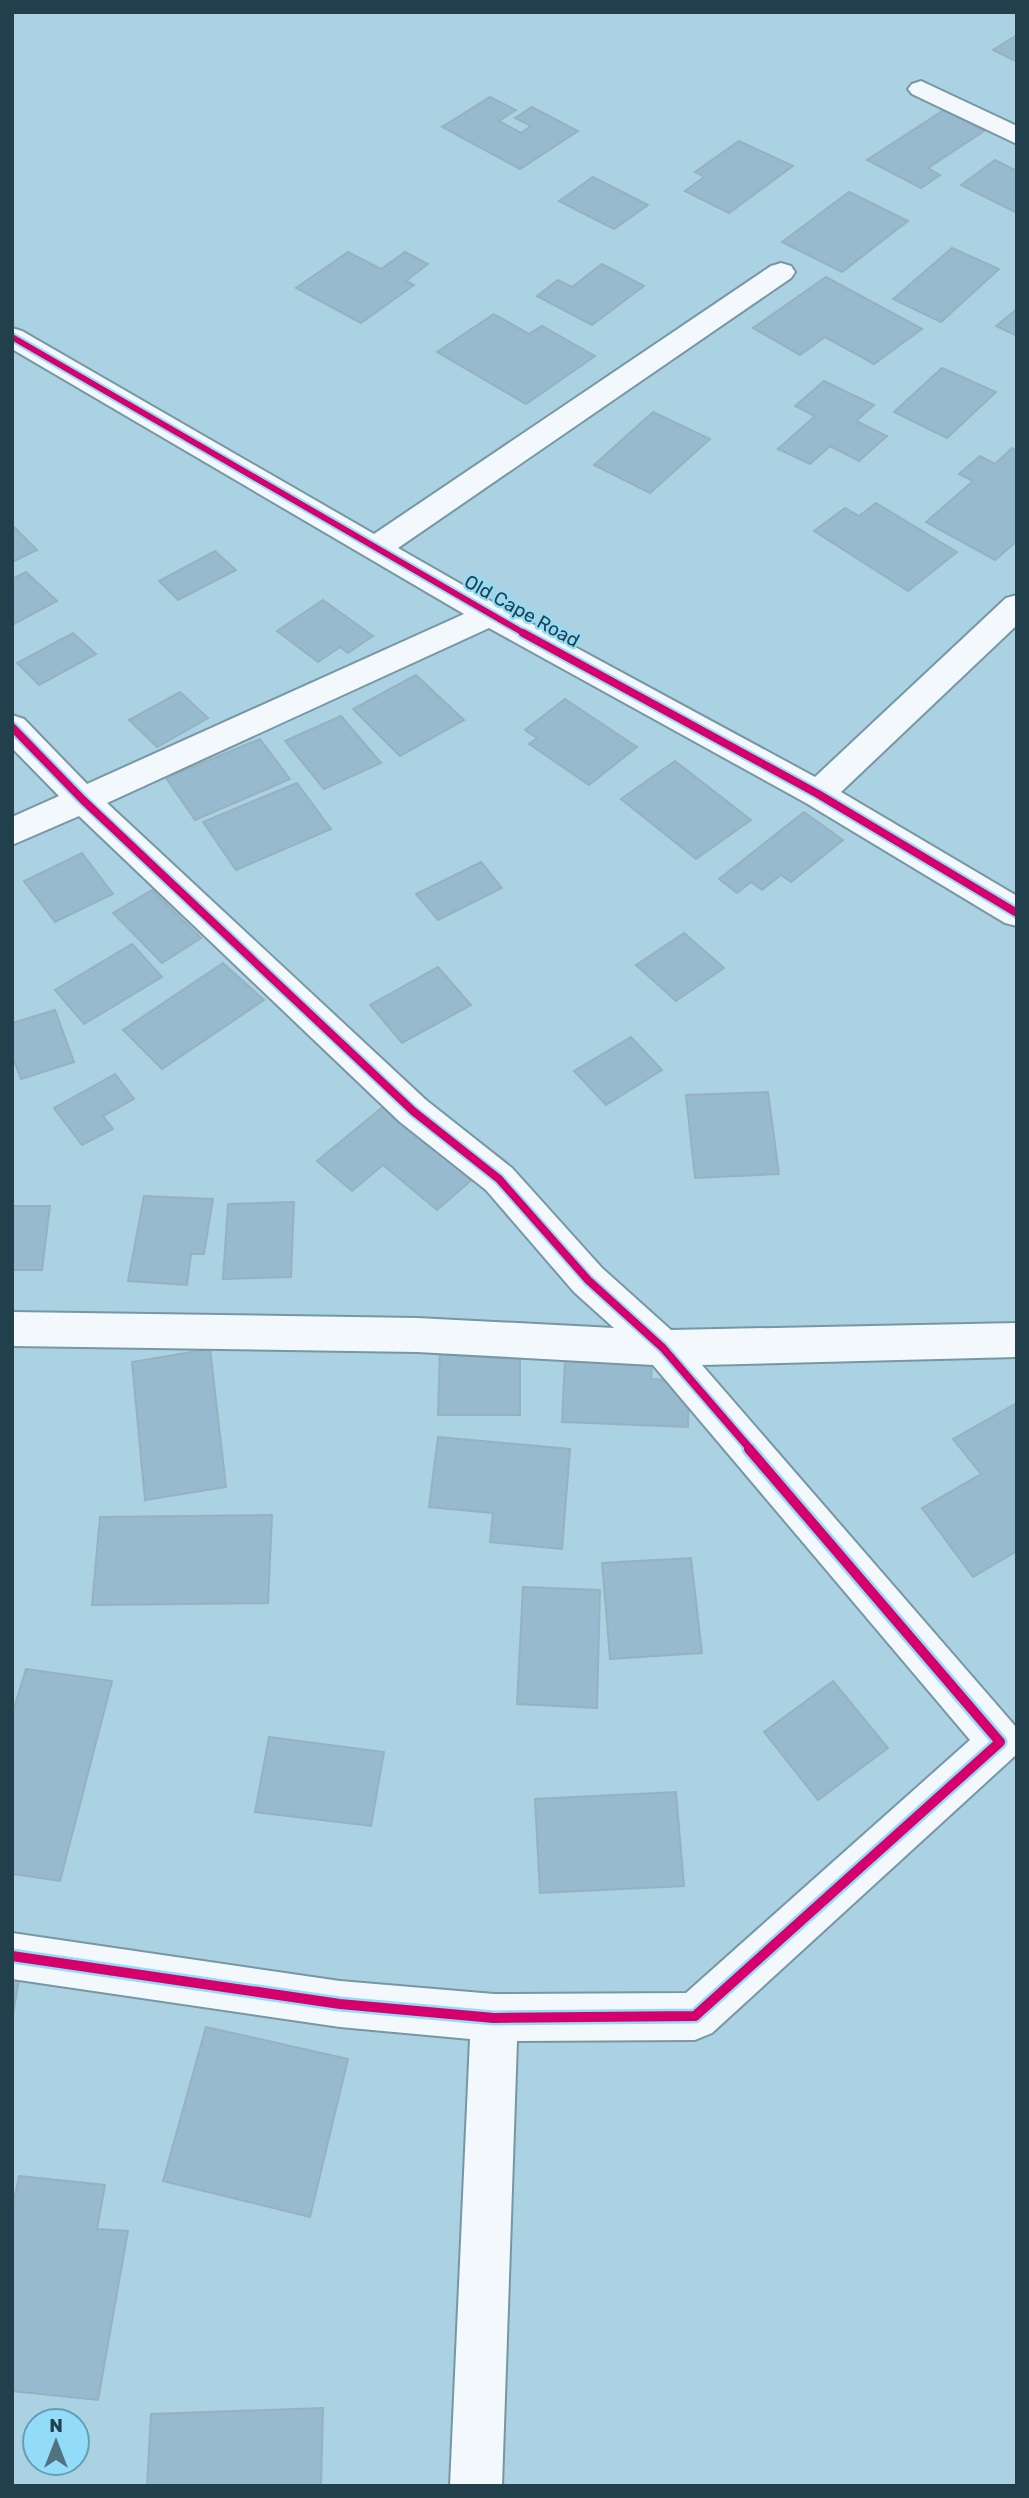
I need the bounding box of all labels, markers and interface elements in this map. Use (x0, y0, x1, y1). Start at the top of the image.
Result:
street label: Old Cape Road (460, 570, 584, 652)
north arrow (21, 2407, 91, 2477)
text: N (49, 2414, 63, 2437)

